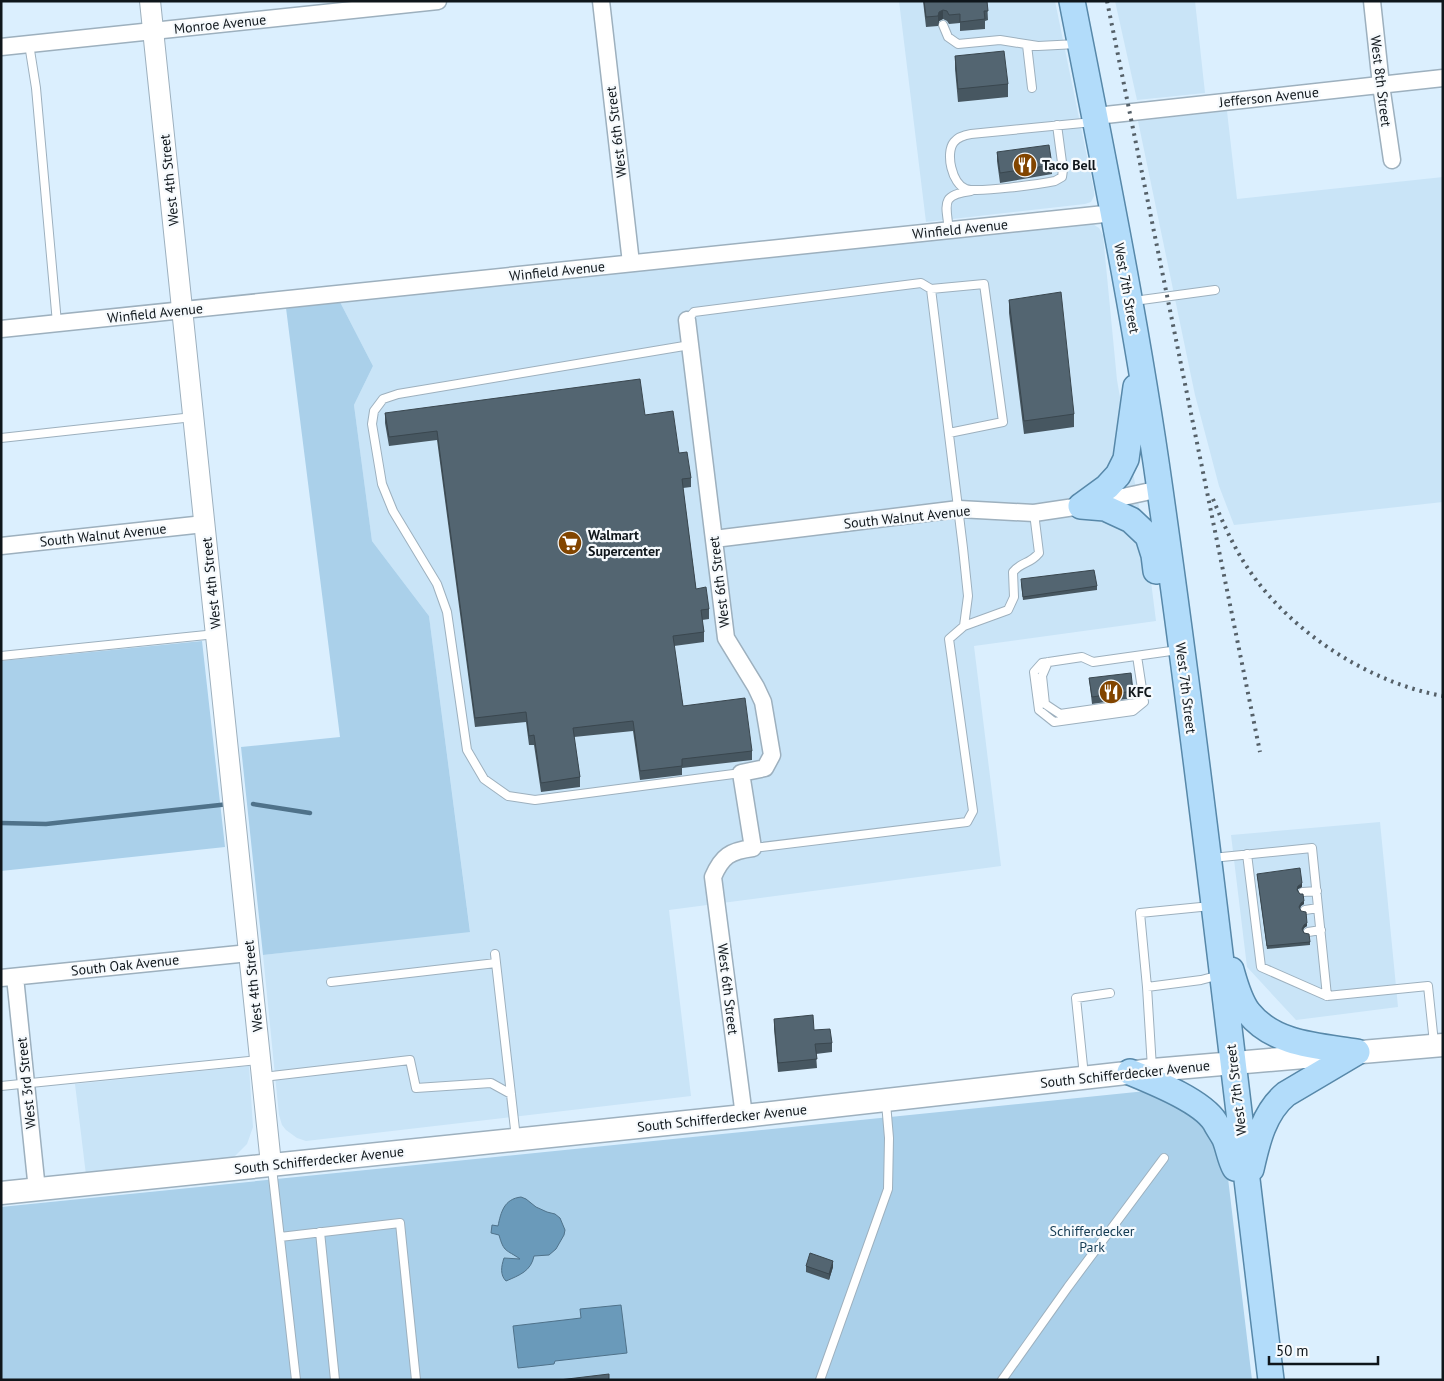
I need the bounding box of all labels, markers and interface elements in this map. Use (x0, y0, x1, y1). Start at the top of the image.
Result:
street label: Monroe Avenue (173, 10, 267, 38)
street label: West 8th Street (1366, 34, 1396, 128)
street label: Jefferson Avenue (1217, 83, 1320, 111)
street label: West 6th Street (601, 85, 631, 179)
street label: West 4th Street (155, 133, 183, 227)
restaurant icon: Taco Bell (1012, 152, 1038, 178)
place label: Taco Bell (1042, 156, 1097, 174)
street label: Winfield Avenue (911, 215, 1009, 243)
street label: West 7th Street (1110, 241, 1144, 335)
street label: Winfield Avenue (508, 257, 606, 285)
street label: Winfield Avenue (106, 299, 204, 327)
street label: South Walnut Avenue (843, 501, 971, 533)
street label: South Walnut Avenue (39, 519, 167, 551)
place label: Walmart Supercenter (588, 526, 660, 560)
supermarket icon: Walmart Supercenter (557, 530, 583, 556)
street label: West 6th Street (704, 535, 734, 629)
street label: West 4th Street (197, 536, 225, 630)
street label: West 7th Street (1171, 641, 1201, 735)
restaurant icon: KFC (1098, 679, 1124, 705)
place label: KFC (1128, 683, 1152, 701)
street label: West 4th Street (239, 939, 267, 1033)
street label: West 6th Street (713, 942, 743, 1036)
street label: South Oak Avenue (70, 950, 180, 980)
street label: West 3rd Street (12, 1036, 40, 1130)
street label: West 7th Street (1221, 1043, 1251, 1137)
street label: South Schifferdecker Avenue (1039, 1056, 1211, 1092)
street label: South Schifferdecker Avenue (636, 1100, 808, 1136)
street label: South Schifferdecker Avenue (233, 1142, 405, 1178)
park label: Schifferdecker Park (1049, 1222, 1135, 1256)
scale bar (1269, 1334, 1378, 1366)
text: 50 m (1276, 1341, 1309, 1360)

